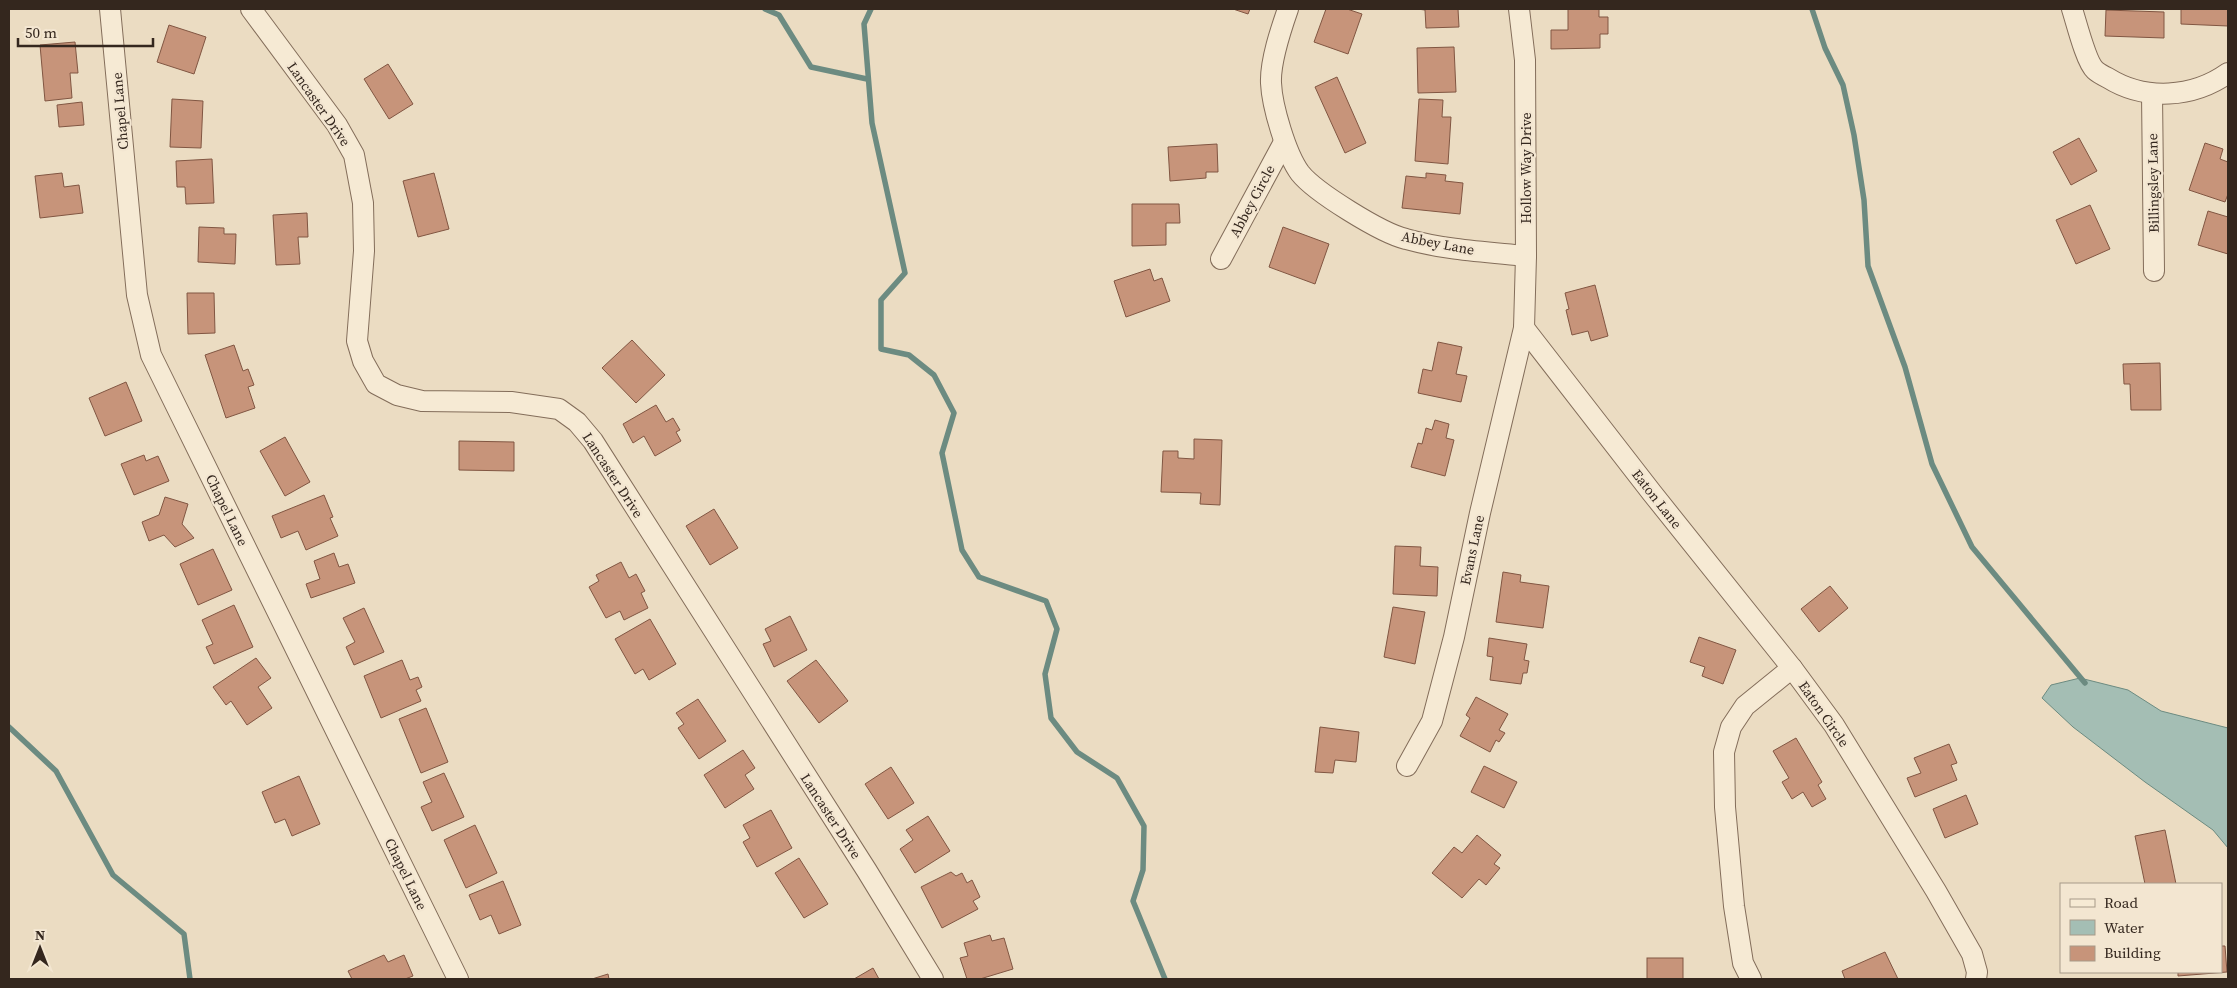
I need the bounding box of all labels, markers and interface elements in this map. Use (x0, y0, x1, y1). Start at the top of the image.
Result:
scale bar (18, 15, 152, 47)
text: 50 m (25, 22, 57, 43)
street label: Lancaster Drive (283, 58, 355, 150)
street label: Chapel Lane (107, 71, 133, 151)
street label: Hollow Way Drive (1516, 112, 1536, 224)
street label: Billingsley Lane (2142, 133, 2164, 233)
street label: Abbey Circle (1225, 161, 1279, 241)
street label: Abbey Lane (1400, 226, 1476, 260)
street label: Lancaster Drive (578, 428, 648, 522)
street label: Eaton Lane (1627, 465, 1687, 533)
street label: Chapel Lane (201, 471, 253, 549)
street label: Evans Lane (1455, 513, 1489, 587)
street label: Eaton Circle (1794, 677, 1854, 751)
street label: Lancaster Drive (796, 769, 866, 863)
street label: Chapel Lane (380, 835, 432, 913)
legend (2060, 883, 2222, 973)
text: Road (2104, 892, 2138, 913)
text: Water (2104, 917, 2145, 938)
north arrow (15, 923, 65, 973)
text: N (35, 925, 45, 945)
text: Building (2104, 942, 2161, 963)

